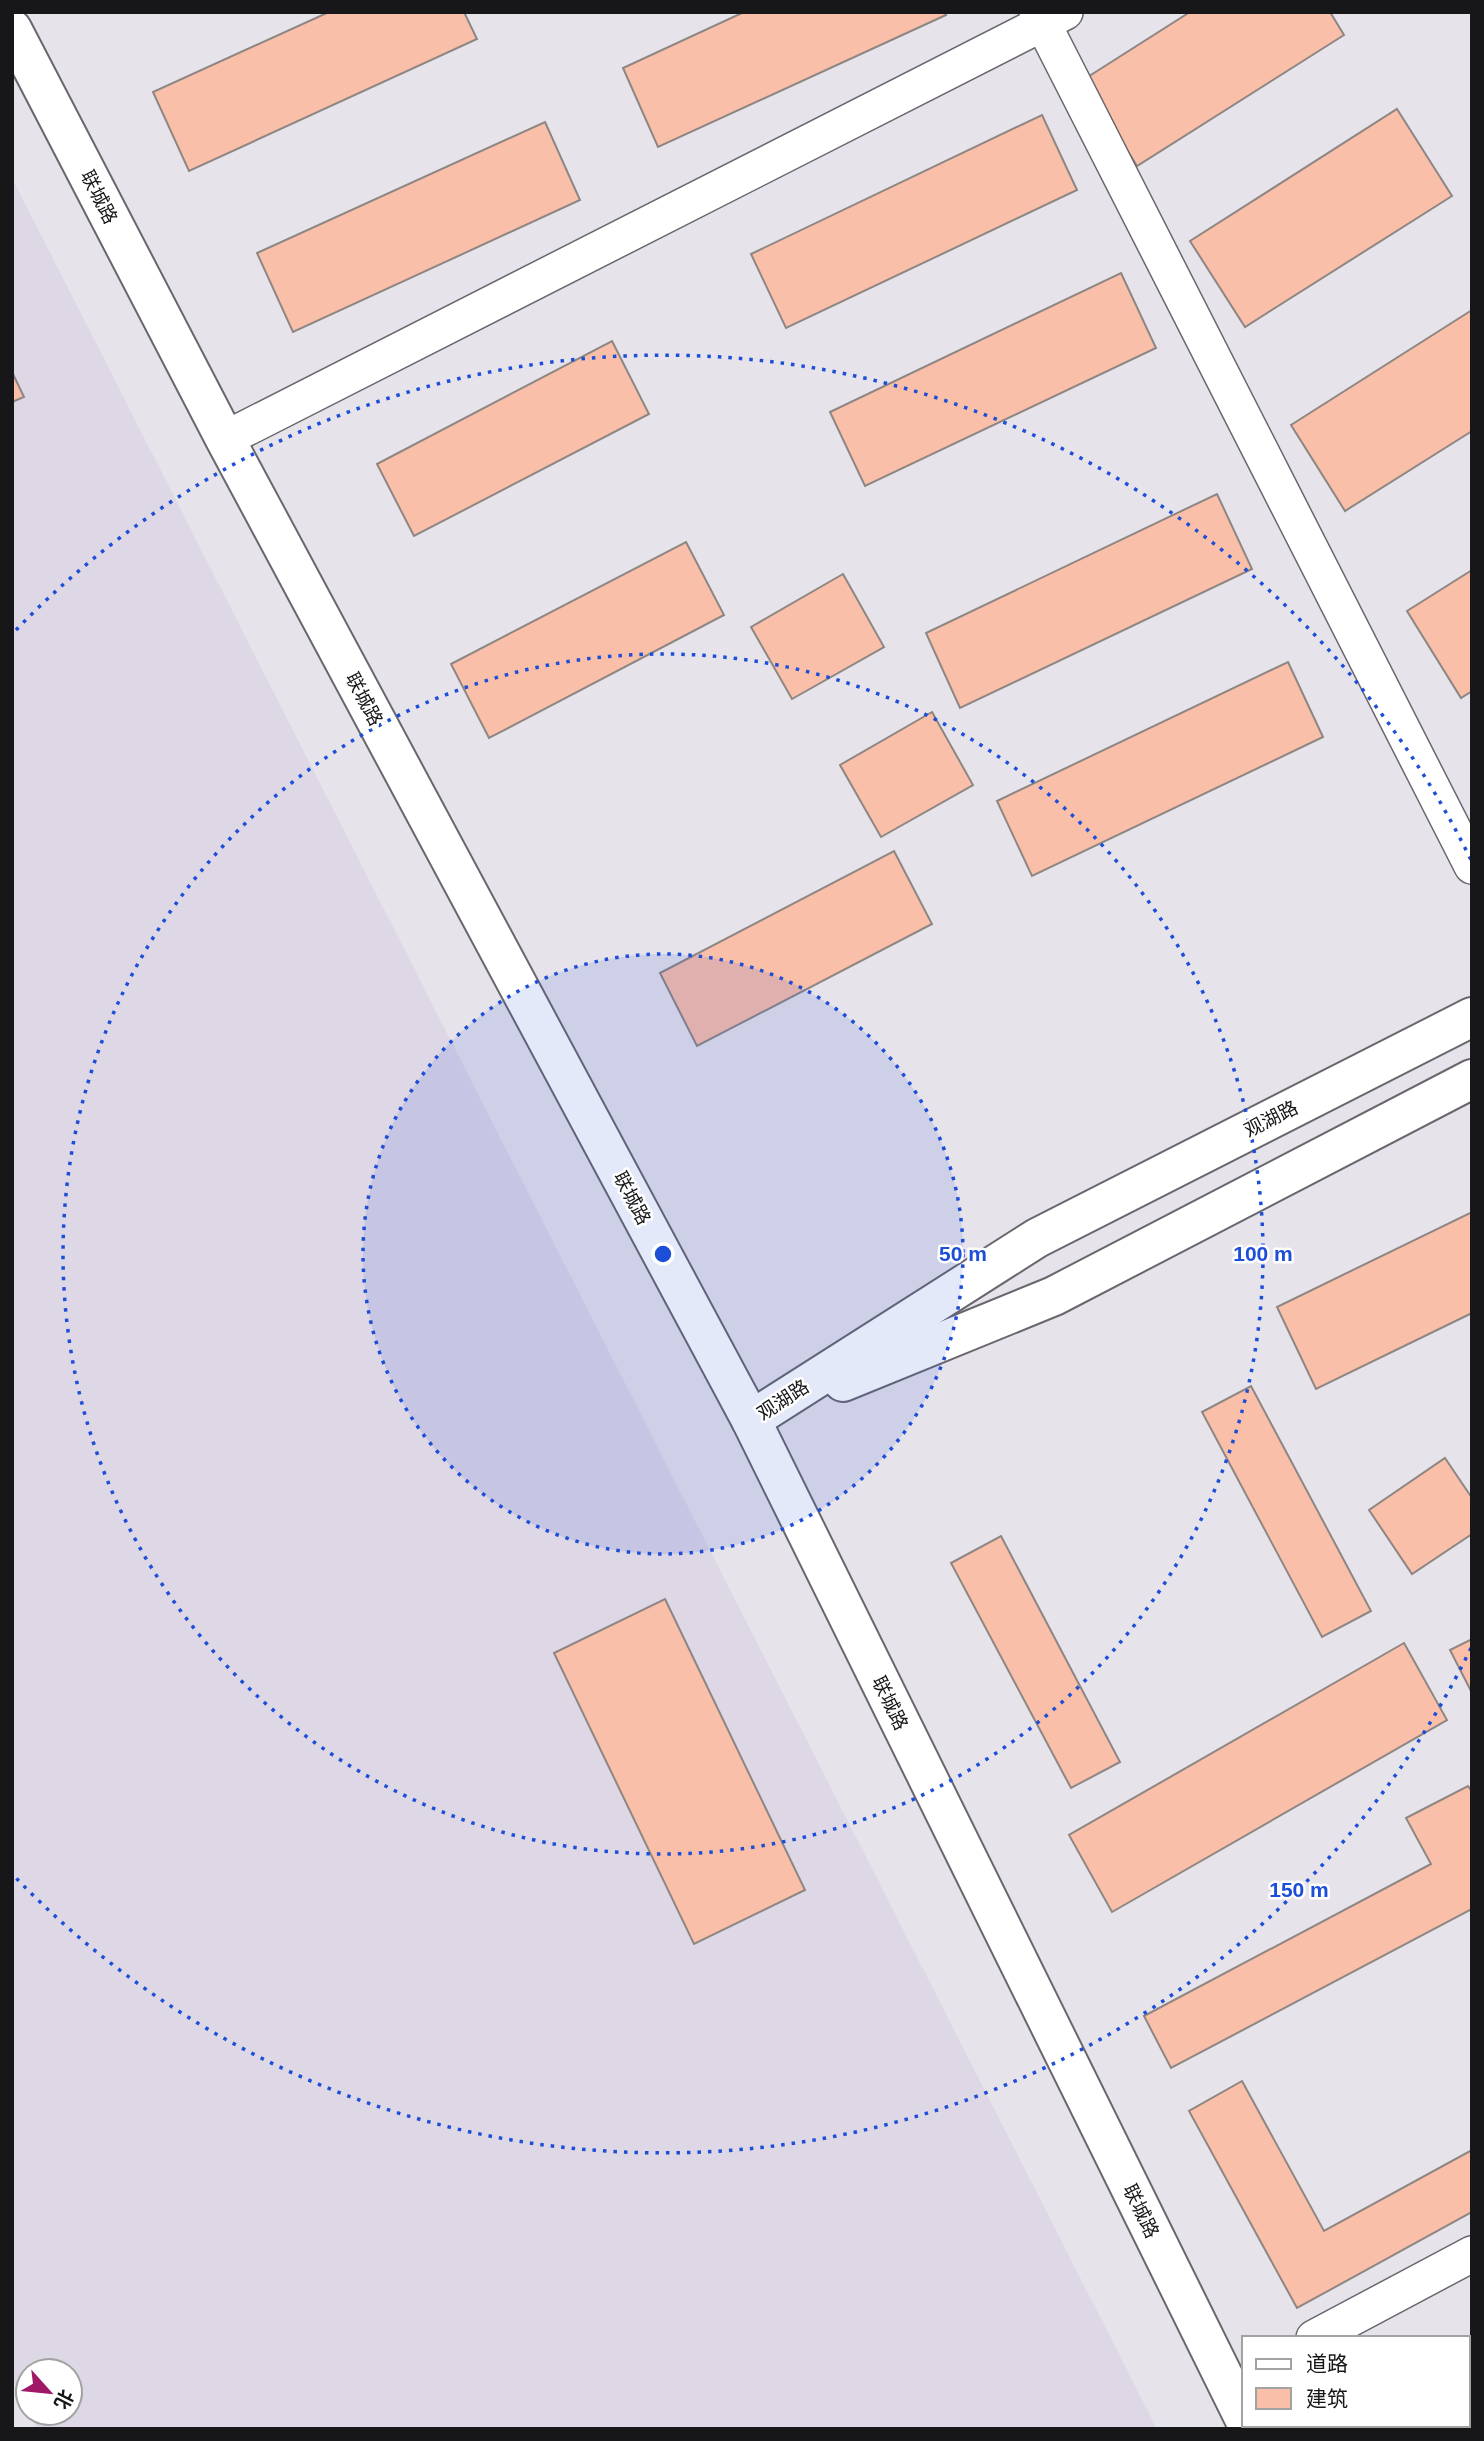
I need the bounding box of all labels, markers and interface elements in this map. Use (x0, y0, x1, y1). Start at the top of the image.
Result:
street label: 联城路 (77, 167, 121, 227)
street label: 联城路 (341, 669, 387, 729)
street label: 观湖路 (1241, 1097, 1301, 1141)
street label: 联城路 (609, 1168, 655, 1228)
centre of rings (651, 1242, 675, 1266)
text: 50 m (939, 1242, 987, 1265)
text: 100 m (1233, 1242, 1293, 1265)
street label: 观湖路 (753, 1376, 813, 1424)
street label: 联城路 (868, 1673, 912, 1733)
text: 150 m (1269, 1878, 1329, 1901)
street label: 联城路 (1119, 2181, 1163, 2241)
legend (1242, 2336, 1470, 2427)
text: 道路 (1306, 2352, 1348, 2375)
north arrow (14, 2357, 84, 2427)
text: 北 (50, 2386, 77, 2413)
text: 建筑 (1306, 2387, 1348, 2410)

